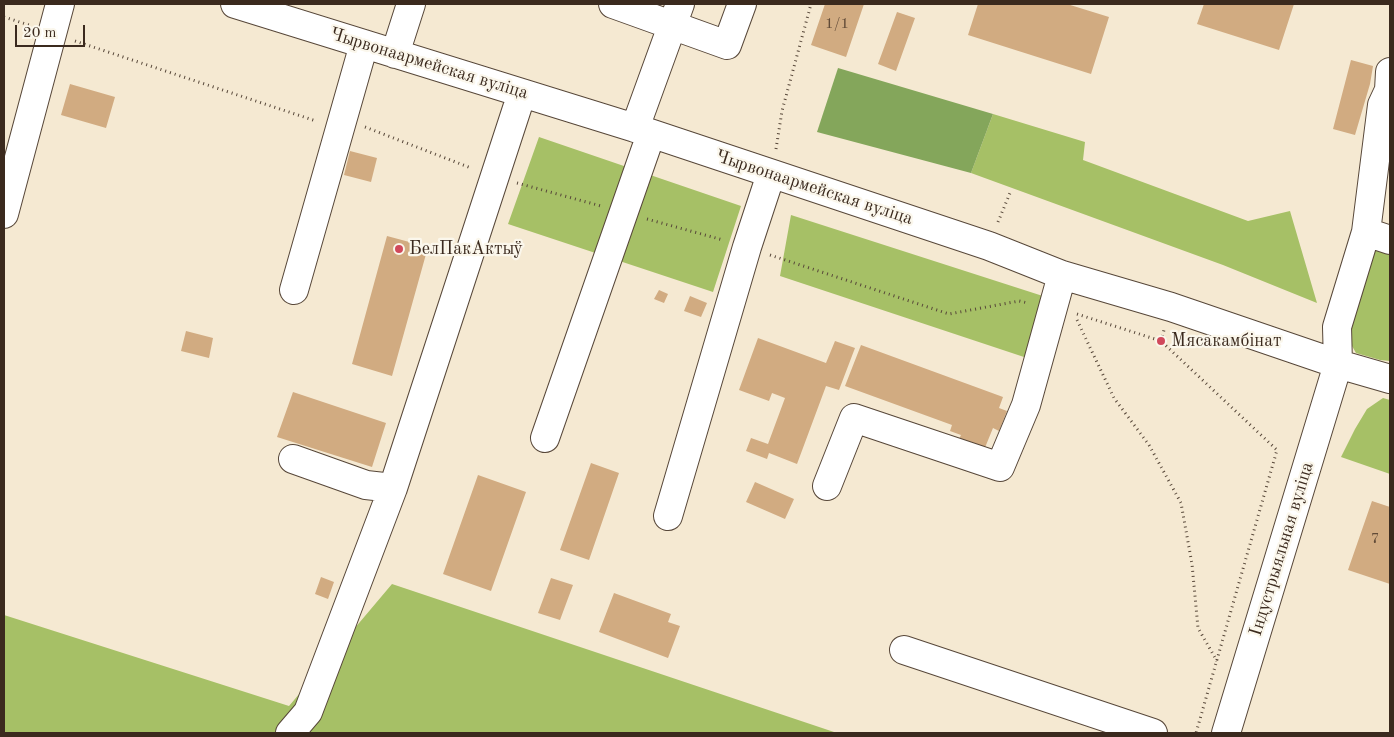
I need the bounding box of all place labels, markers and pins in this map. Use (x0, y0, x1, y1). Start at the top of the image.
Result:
place label: БелПакАктыў (409, 238, 523, 260)
marker: БелПакАктыў (393, 243, 405, 255)
place label: Мясакамбінат (1171, 330, 1282, 352)
marker: Мясакамбінат (1155, 335, 1167, 347)

